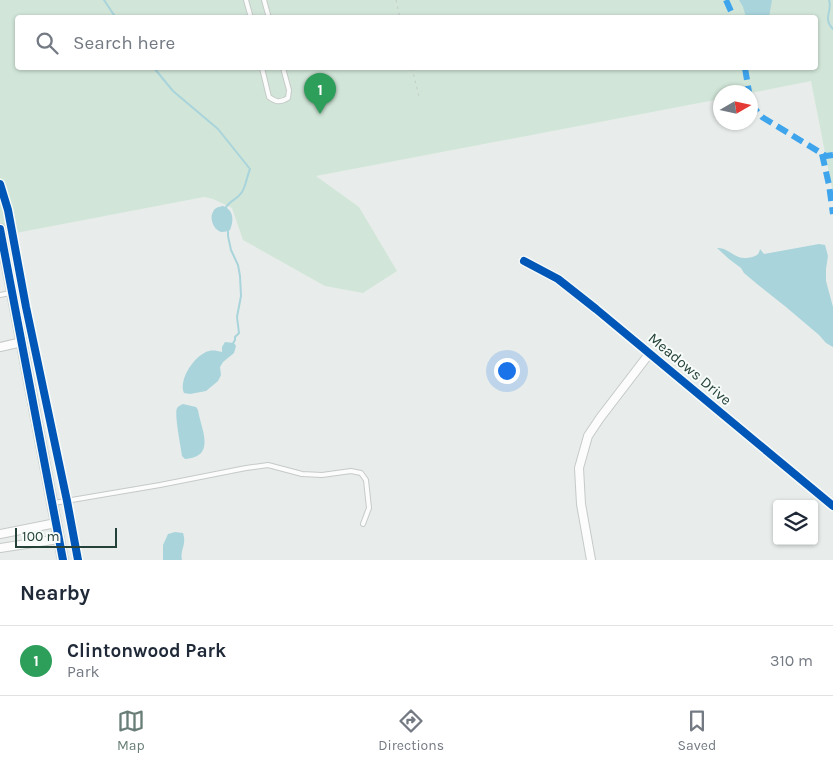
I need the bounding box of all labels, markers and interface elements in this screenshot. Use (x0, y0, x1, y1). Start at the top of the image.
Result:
search box (15, 15, 818, 70)
icon: search (33, 29, 61, 57)
text: Search here (73, 32, 175, 54)
pin: 1 (304, 73, 336, 114)
north arrow (713, 85, 758, 130)
street label: Meadows Drive (645, 329, 735, 409)
your location (494, 358, 520, 384)
map controls (773, 500, 818, 545)
button: layers (773, 500, 818, 545)
scale bar (15, 525, 118, 548)
text: 100 m (22, 528, 60, 545)
text: Nearby (20, 581, 90, 605)
text: Clintonwood Park (67, 640, 226, 662)
text: 1 (33, 651, 39, 670)
text: 310 m (770, 651, 813, 670)
text: Park (67, 662, 99, 681)
tab: Map (117, 707, 145, 754)
tab: Directions (378, 707, 444, 754)
tab: Saved (678, 707, 716, 754)

